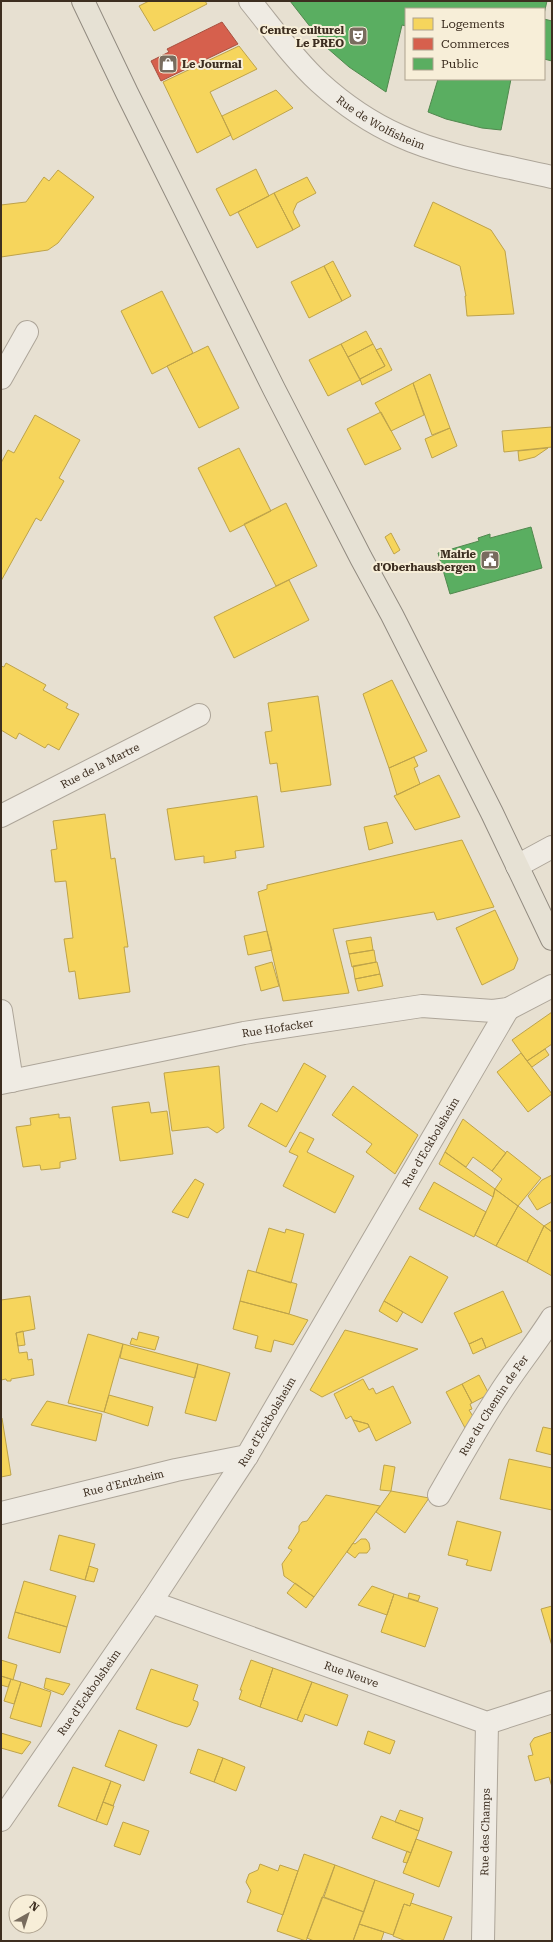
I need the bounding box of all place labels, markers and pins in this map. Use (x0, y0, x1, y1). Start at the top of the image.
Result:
place label: Centre culturel Le PREO (260, 24, 344, 50)
theatre icon: Centre culturel Le PREO (347, 25, 369, 47)
shop icon: Le Journal (157, 53, 179, 75)
place label: Le Journal (182, 58, 242, 71)
place label: Mairie d'Oberhausbergen (373, 548, 477, 574)
public building icon: Mairie d'Oberhausbergen (479, 549, 501, 571)

